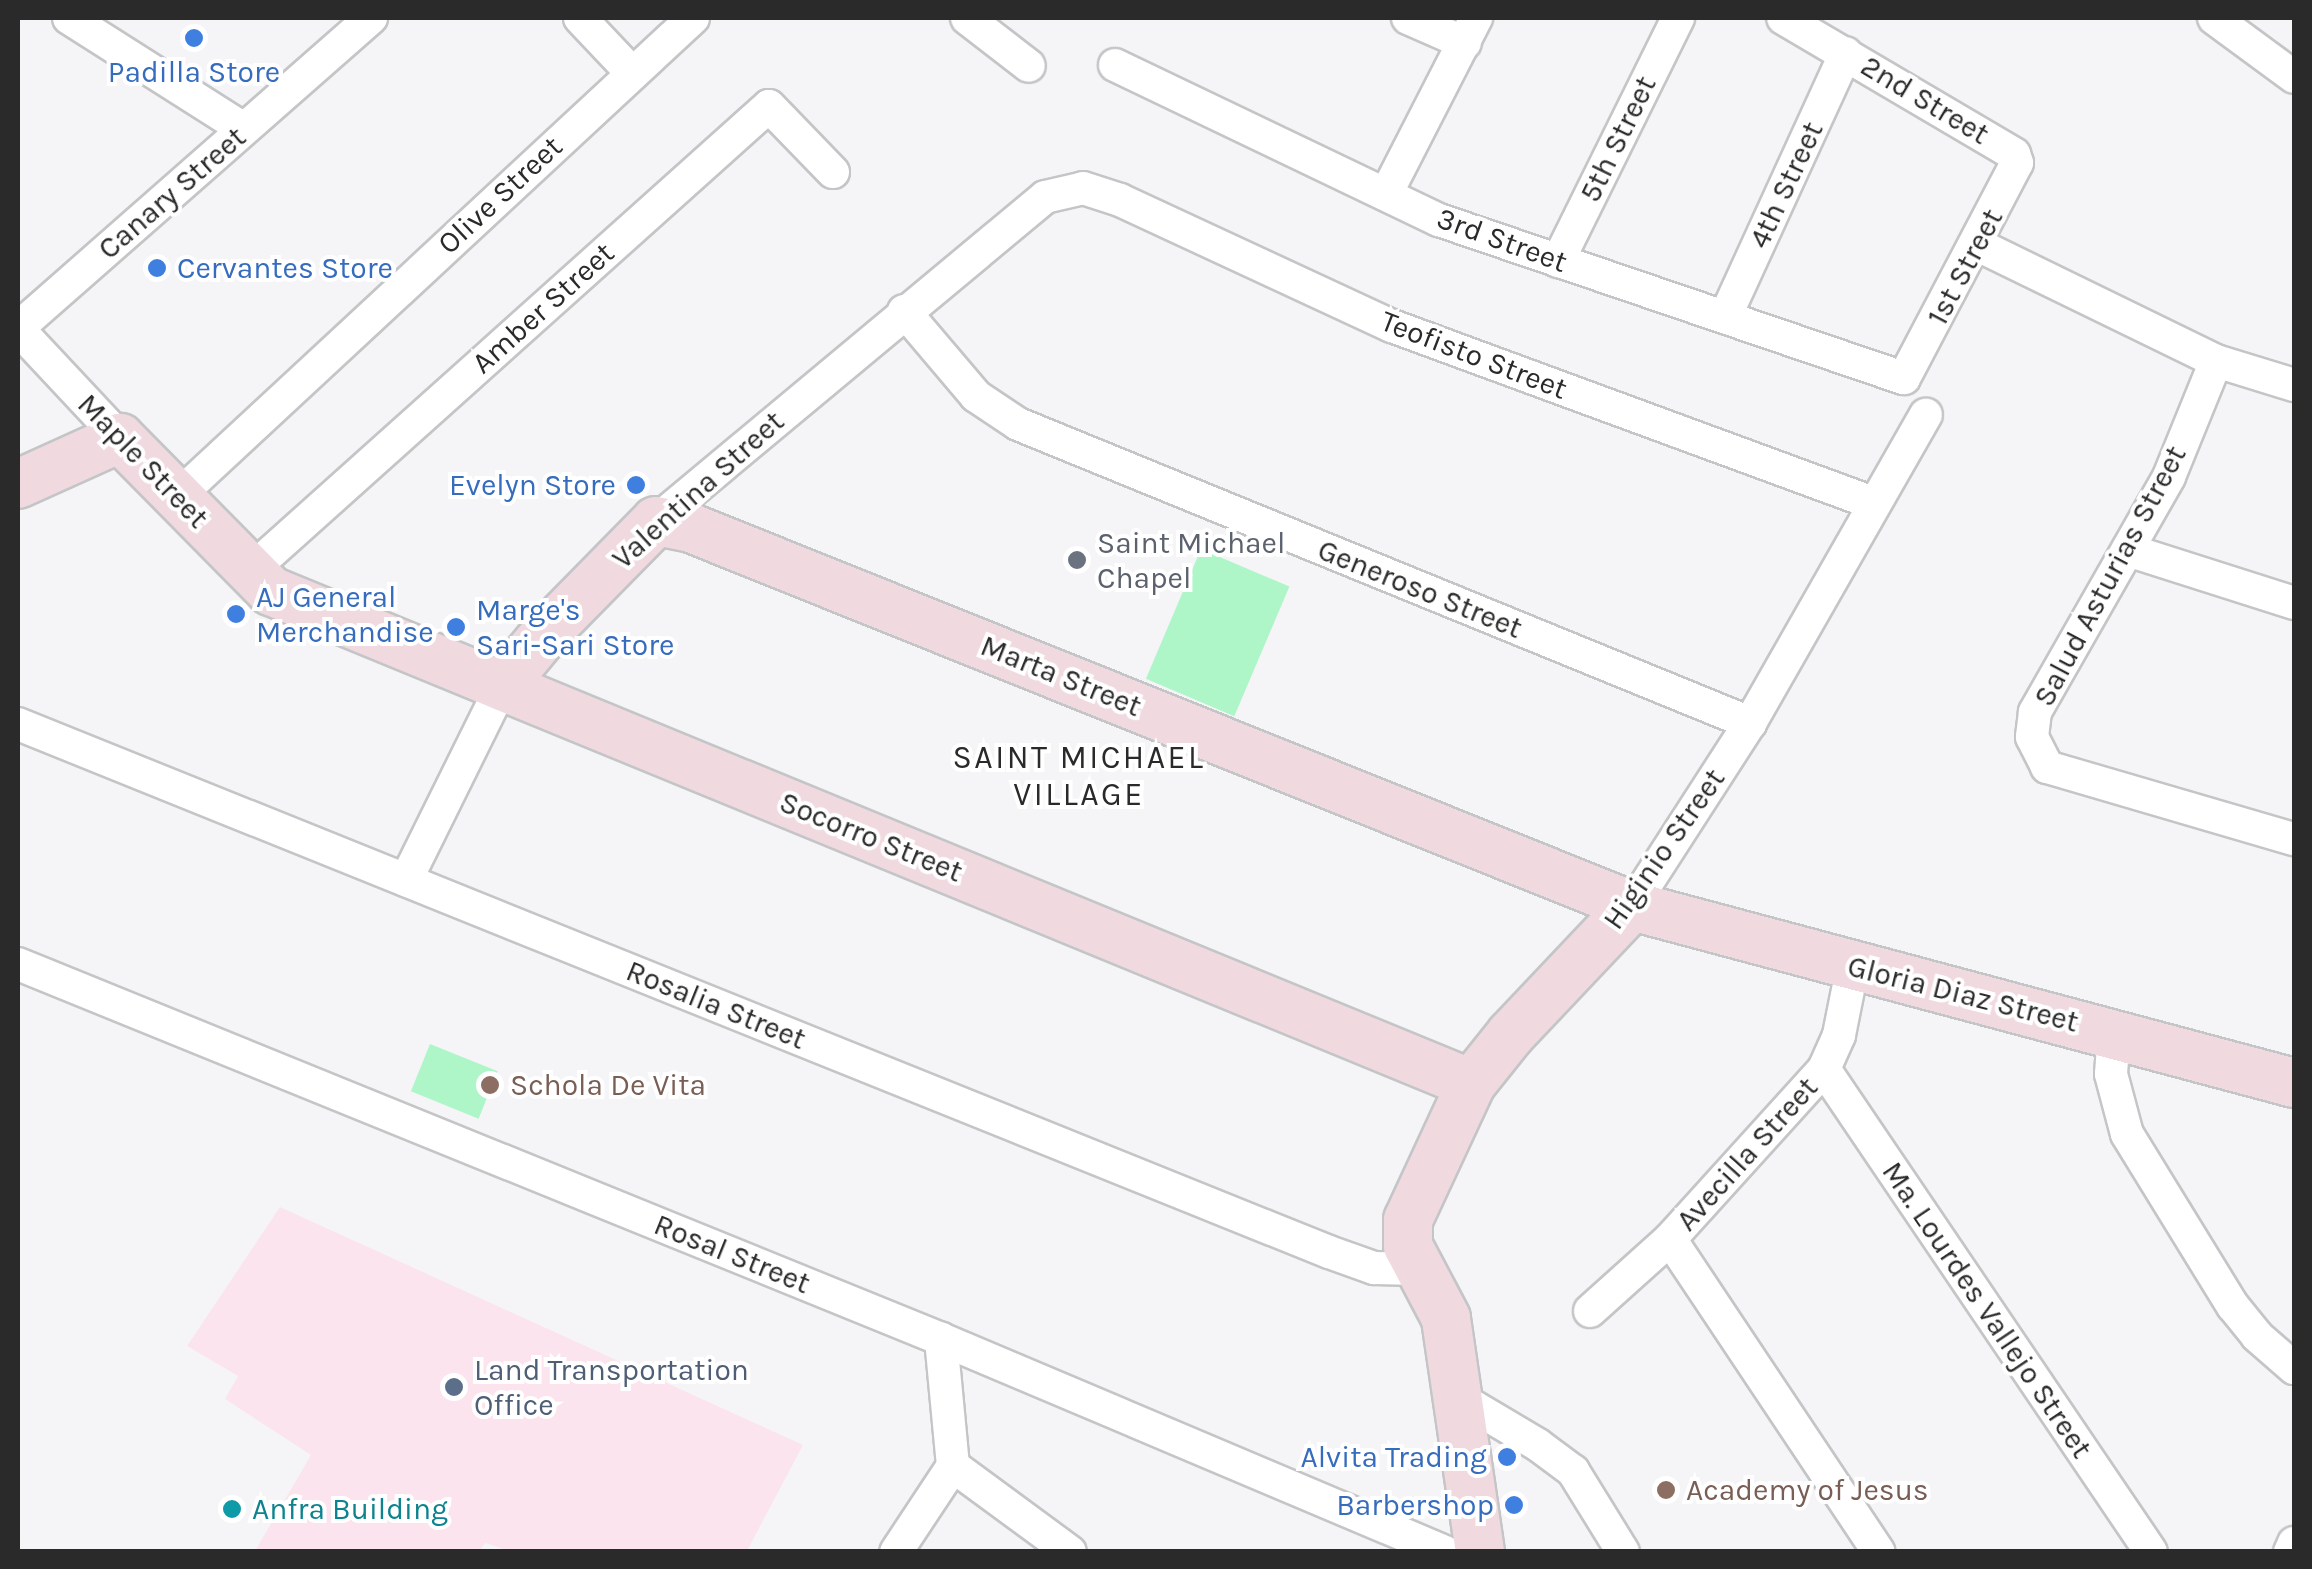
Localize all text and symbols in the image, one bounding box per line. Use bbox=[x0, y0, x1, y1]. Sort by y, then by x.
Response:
marker: Padilla Store bbox=[183, 27, 205, 49]
street label: 2nd Street bbox=[1855, 48, 1995, 152]
place label: Padilla Store bbox=[108, 54, 280, 90]
street label: 5th Street bbox=[1572, 70, 1664, 208]
street label: 4th Street bbox=[1741, 116, 1831, 254]
street label: Canary Street bbox=[91, 119, 253, 267]
street label: Olive Street bbox=[430, 128, 570, 262]
street label: 3rd Street bbox=[1432, 200, 1572, 280]
street label: 1st Street bbox=[1919, 203, 2011, 331]
street label: Amber Street bbox=[465, 235, 621, 381]
place label: Cervantes Store bbox=[177, 250, 393, 286]
marker: Cervantes Store bbox=[146, 257, 168, 279]
street label: Teofisto Street bbox=[1376, 303, 1572, 407]
street label: Maple Street bbox=[70, 386, 216, 536]
street label: Valentina Street bbox=[605, 403, 791, 577]
street label: Salud Asturias Street bbox=[2026, 439, 2194, 713]
place label: Evelyn Store bbox=[449, 467, 616, 503]
marker: Evelyn Store bbox=[625, 474, 647, 496]
place label: Saint Michael Chapel bbox=[1097, 525, 1285, 596]
street label: Generoso Street bbox=[1313, 532, 1527, 646]
marker: Saint Michael Chapel bbox=[1066, 549, 1088, 571]
place label: AJ General Merchandise bbox=[256, 579, 434, 650]
place label: Marge's Sari-Sari Store bbox=[476, 592, 674, 662]
marker: AJ General Merchandise bbox=[225, 603, 247, 625]
marker: Marge's Sari-Sari Store bbox=[445, 616, 467, 638]
street label: Marta Street bbox=[975, 627, 1147, 725]
district label: SAINT MICHAEL VILLAGE bbox=[952, 740, 1206, 815]
street label: Higinio Street bbox=[1595, 762, 1733, 936]
street label: Socorro Street bbox=[774, 784, 968, 890]
street label: Gloria Diaz Street bbox=[1844, 948, 2082, 1040]
street label: Rosalia Street bbox=[621, 953, 811, 1057]
place label: Schola De Vita bbox=[510, 1067, 706, 1103]
street label: Avecilla Street bbox=[1669, 1070, 1825, 1238]
marker: Schola De Vita bbox=[479, 1074, 501, 1096]
street label: Ma. Lourdes Vallejo Street bbox=[1874, 1155, 2100, 1465]
street label: Rosal Street bbox=[649, 1206, 815, 1302]
place label: Land Transportation Office bbox=[474, 1352, 749, 1422]
marker: Land Transportation Office bbox=[443, 1376, 465, 1398]
place label: Alvita Trading bbox=[1300, 1439, 1487, 1475]
marker: Alvita Trading bbox=[1496, 1446, 1518, 1468]
place label: Academy of Jesus bbox=[1686, 1472, 1929, 1508]
marker: Academy of Jesus bbox=[1655, 1479, 1677, 1501]
place label: Barbershop bbox=[1336, 1487, 1494, 1523]
place label: Anfra Building bbox=[252, 1491, 448, 1527]
marker: Barbershop bbox=[1503, 1494, 1525, 1516]
marker: Anfra Building bbox=[221, 1498, 243, 1520]

